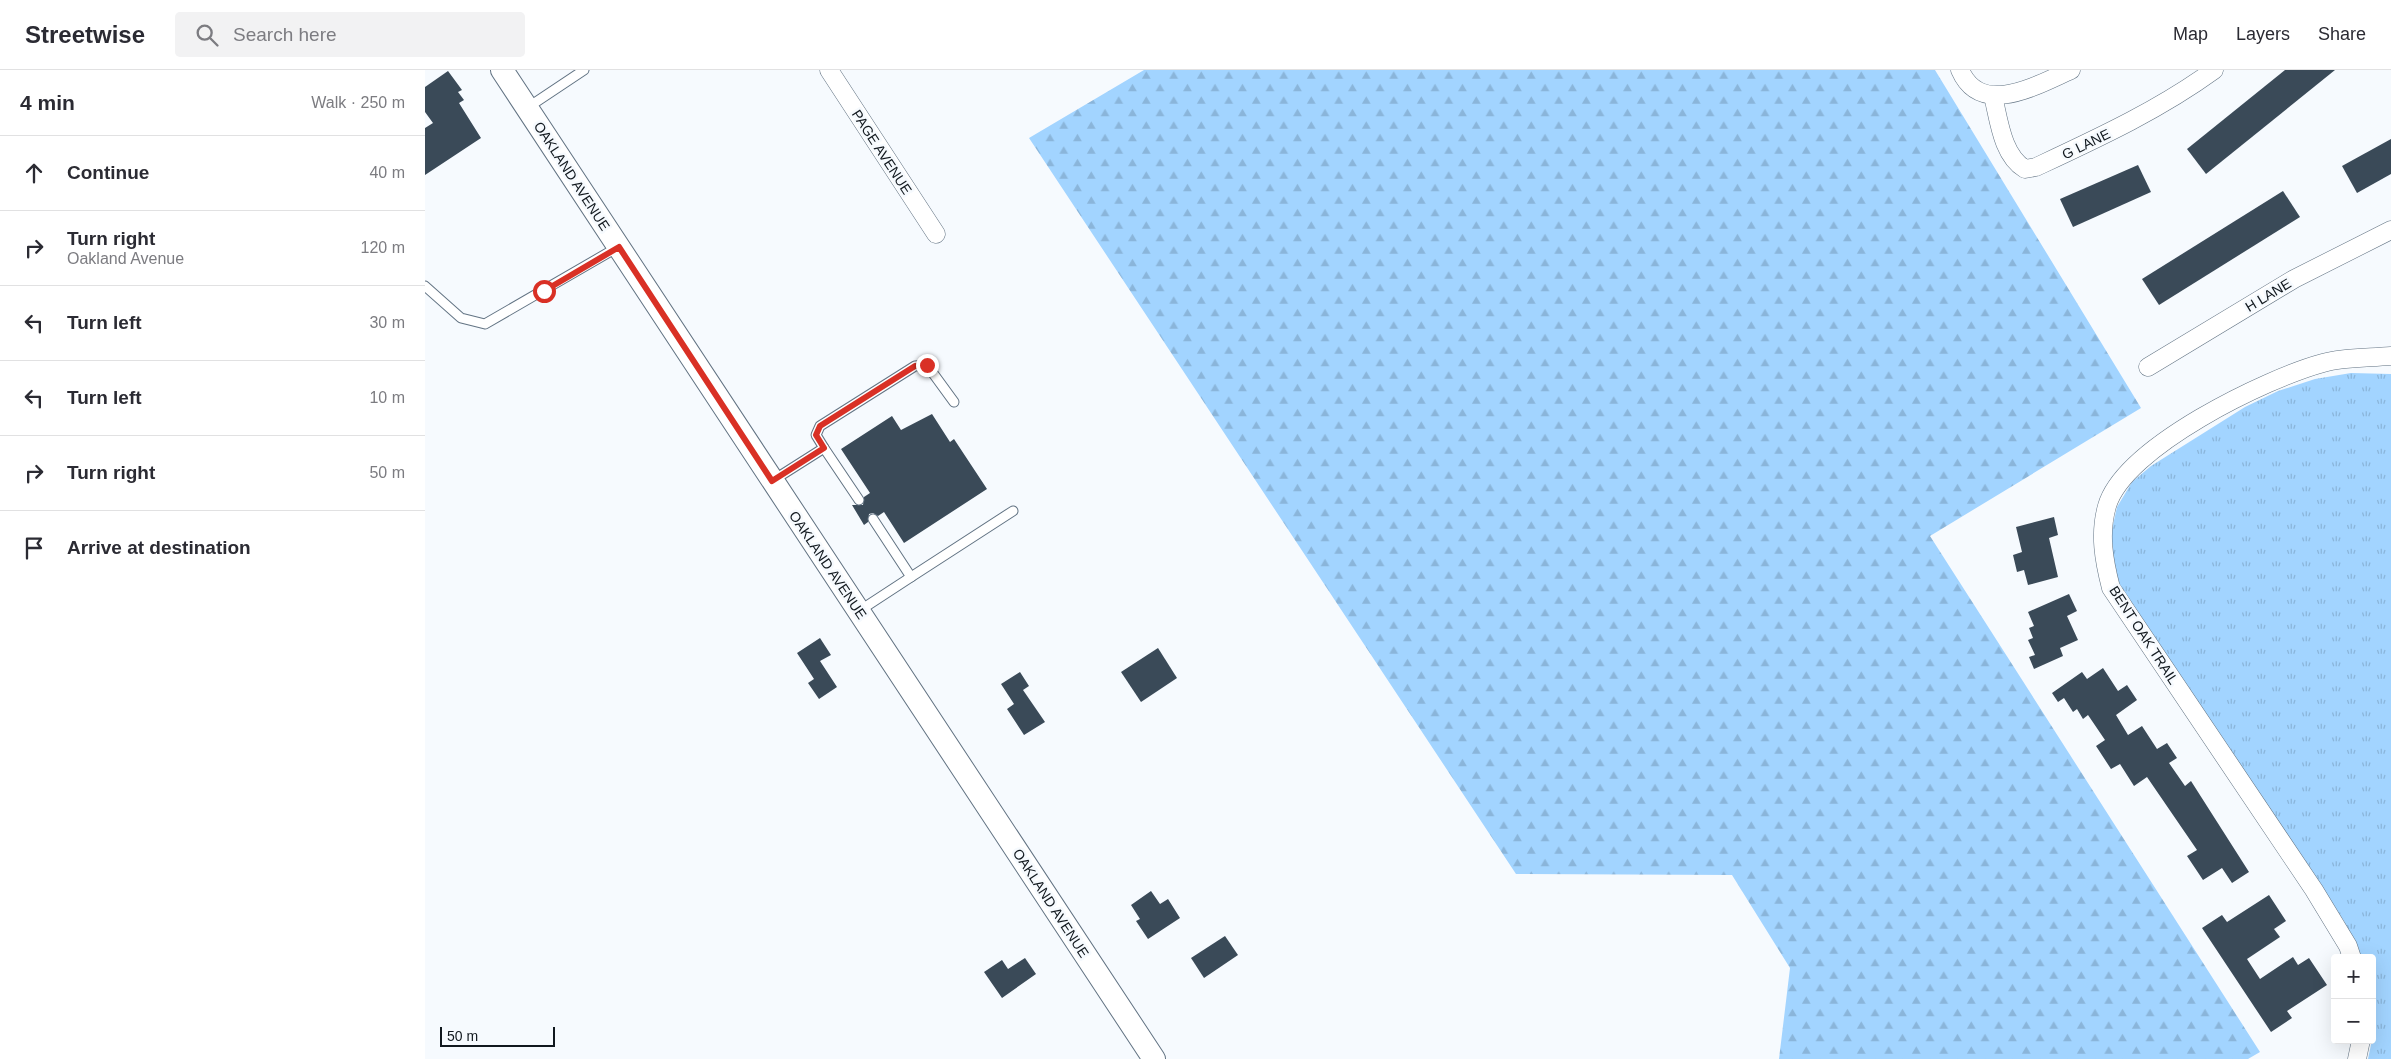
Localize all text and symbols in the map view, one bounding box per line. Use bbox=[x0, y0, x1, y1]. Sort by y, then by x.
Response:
search box bbox=[175, 12, 525, 57]
text: Streetwise bbox=[25, 21, 145, 48]
icon: search bbox=[193, 21, 221, 49]
text: Search here bbox=[233, 24, 337, 45]
text: Map bbox=[2173, 24, 2208, 44]
text: Layers bbox=[2236, 24, 2290, 44]
text: Share bbox=[2318, 24, 2366, 44]
text: 4 min bbox=[20, 91, 75, 114]
text: Walk · 250 m bbox=[311, 94, 405, 111]
street label: PAGE AVENUE bbox=[849, 107, 915, 197]
street label: OAKLAND AVENUE bbox=[531, 119, 613, 233]
street label: G LANE bbox=[2059, 126, 2113, 162]
icon: ahead bbox=[20, 159, 48, 187]
text: Continue bbox=[67, 162, 149, 183]
text: 40 m bbox=[369, 164, 405, 181]
text: Turn right bbox=[67, 228, 155, 249]
icon: right bbox=[20, 234, 48, 262]
text: 120 m bbox=[361, 239, 405, 256]
text: Oakland Avenue bbox=[67, 250, 184, 267]
street label: H LANE bbox=[2242, 275, 2294, 315]
route start bbox=[533, 280, 556, 303]
icon: left bbox=[20, 309, 48, 337]
text: Turn left bbox=[67, 312, 142, 333]
text: 30 m bbox=[369, 314, 405, 331]
route end bbox=[916, 354, 939, 377]
icon: left bbox=[20, 384, 48, 412]
text: Turn left bbox=[67, 387, 142, 408]
text: 10 m bbox=[369, 389, 405, 406]
icon: right bbox=[20, 459, 48, 487]
text: Turn right bbox=[67, 462, 155, 483]
text: 50 m bbox=[369, 464, 405, 481]
street label: OAKLAND AVENUE bbox=[786, 508, 870, 622]
icon: arrive bbox=[20, 534, 48, 562]
text: Arrive at destination bbox=[67, 537, 251, 558]
street label: BENT OAK TRAIL bbox=[2106, 583, 2182, 687]
street label: OAKLAND AVENUE bbox=[1010, 846, 1092, 960]
map controls bbox=[2331, 954, 2376, 1044]
button: + bbox=[2331, 954, 2376, 999]
button: − bbox=[2331, 999, 2376, 1044]
scale bar bbox=[440, 1024, 555, 1047]
text: 50 m bbox=[447, 1028, 478, 1044]

